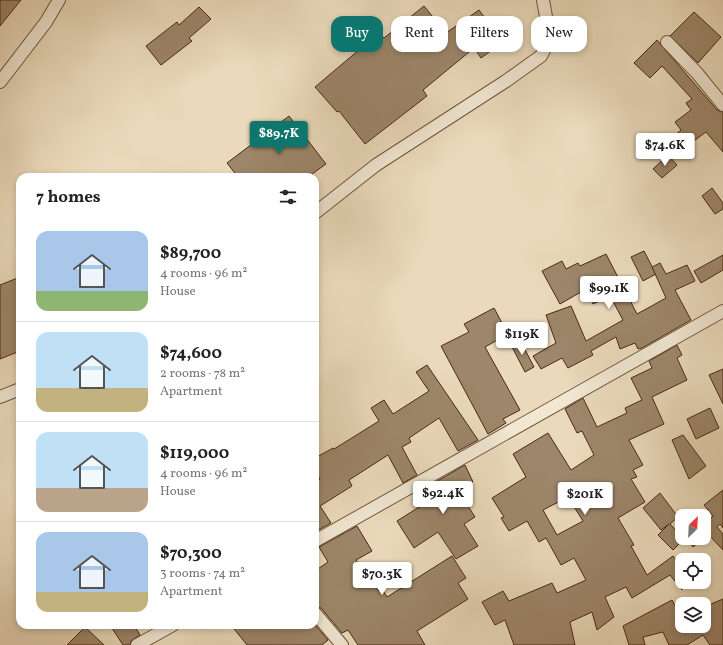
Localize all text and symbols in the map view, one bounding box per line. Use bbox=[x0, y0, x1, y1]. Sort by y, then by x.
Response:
chip: Buy bbox=[331, 16, 383, 52]
chip: Rent bbox=[391, 16, 448, 52]
chip: Filters bbox=[456, 16, 523, 52]
chip: New bbox=[531, 16, 587, 52]
pin: $89.7K bbox=[246, 121, 312, 155]
text: $89.7K bbox=[259, 125, 299, 143]
pin: $74.6K bbox=[632, 133, 698, 167]
text: $74.6K bbox=[645, 137, 685, 155]
text: 7 homes bbox=[36, 186, 101, 209]
icon: filters bbox=[277, 186, 299, 208]
text: $89,700 bbox=[160, 242, 221, 265]
icon: home bbox=[68, 247, 116, 295]
text: 4 rooms · 96 m² bbox=[160, 265, 247, 283]
pin: $99.1K bbox=[576, 276, 642, 310]
text: $99.1K bbox=[589, 280, 629, 298]
text: House bbox=[160, 283, 196, 301]
pin: $119K bbox=[494, 322, 550, 356]
text: $119K bbox=[505, 326, 539, 344]
text: $74,600 bbox=[160, 342, 222, 365]
icon: home bbox=[68, 348, 116, 396]
text: 2 rooms · 78 m² bbox=[160, 365, 245, 383]
text: Apartment bbox=[160, 383, 223, 401]
text: $119,000 bbox=[160, 442, 229, 465]
icon: home bbox=[68, 448, 116, 496]
text: 4 rooms · 96 m² bbox=[160, 465, 247, 483]
pin: $92.4K bbox=[410, 481, 476, 515]
pin: $201K bbox=[557, 482, 613, 516]
text: House bbox=[160, 483, 196, 501]
text: $92.4K bbox=[422, 485, 464, 503]
text: $201K bbox=[567, 486, 603, 504]
north arrow bbox=[675, 509, 711, 545]
map controls bbox=[675, 509, 711, 633]
text: $70,300 bbox=[160, 542, 222, 565]
icon: home bbox=[68, 548, 116, 596]
button: locate bbox=[675, 553, 711, 589]
pin: $70.3K bbox=[349, 562, 415, 596]
text: 3 rooms · 74 m² bbox=[160, 565, 245, 583]
text: $70.3K bbox=[362, 566, 402, 584]
text: Apartment bbox=[160, 583, 223, 601]
button: layers bbox=[675, 597, 711, 633]

